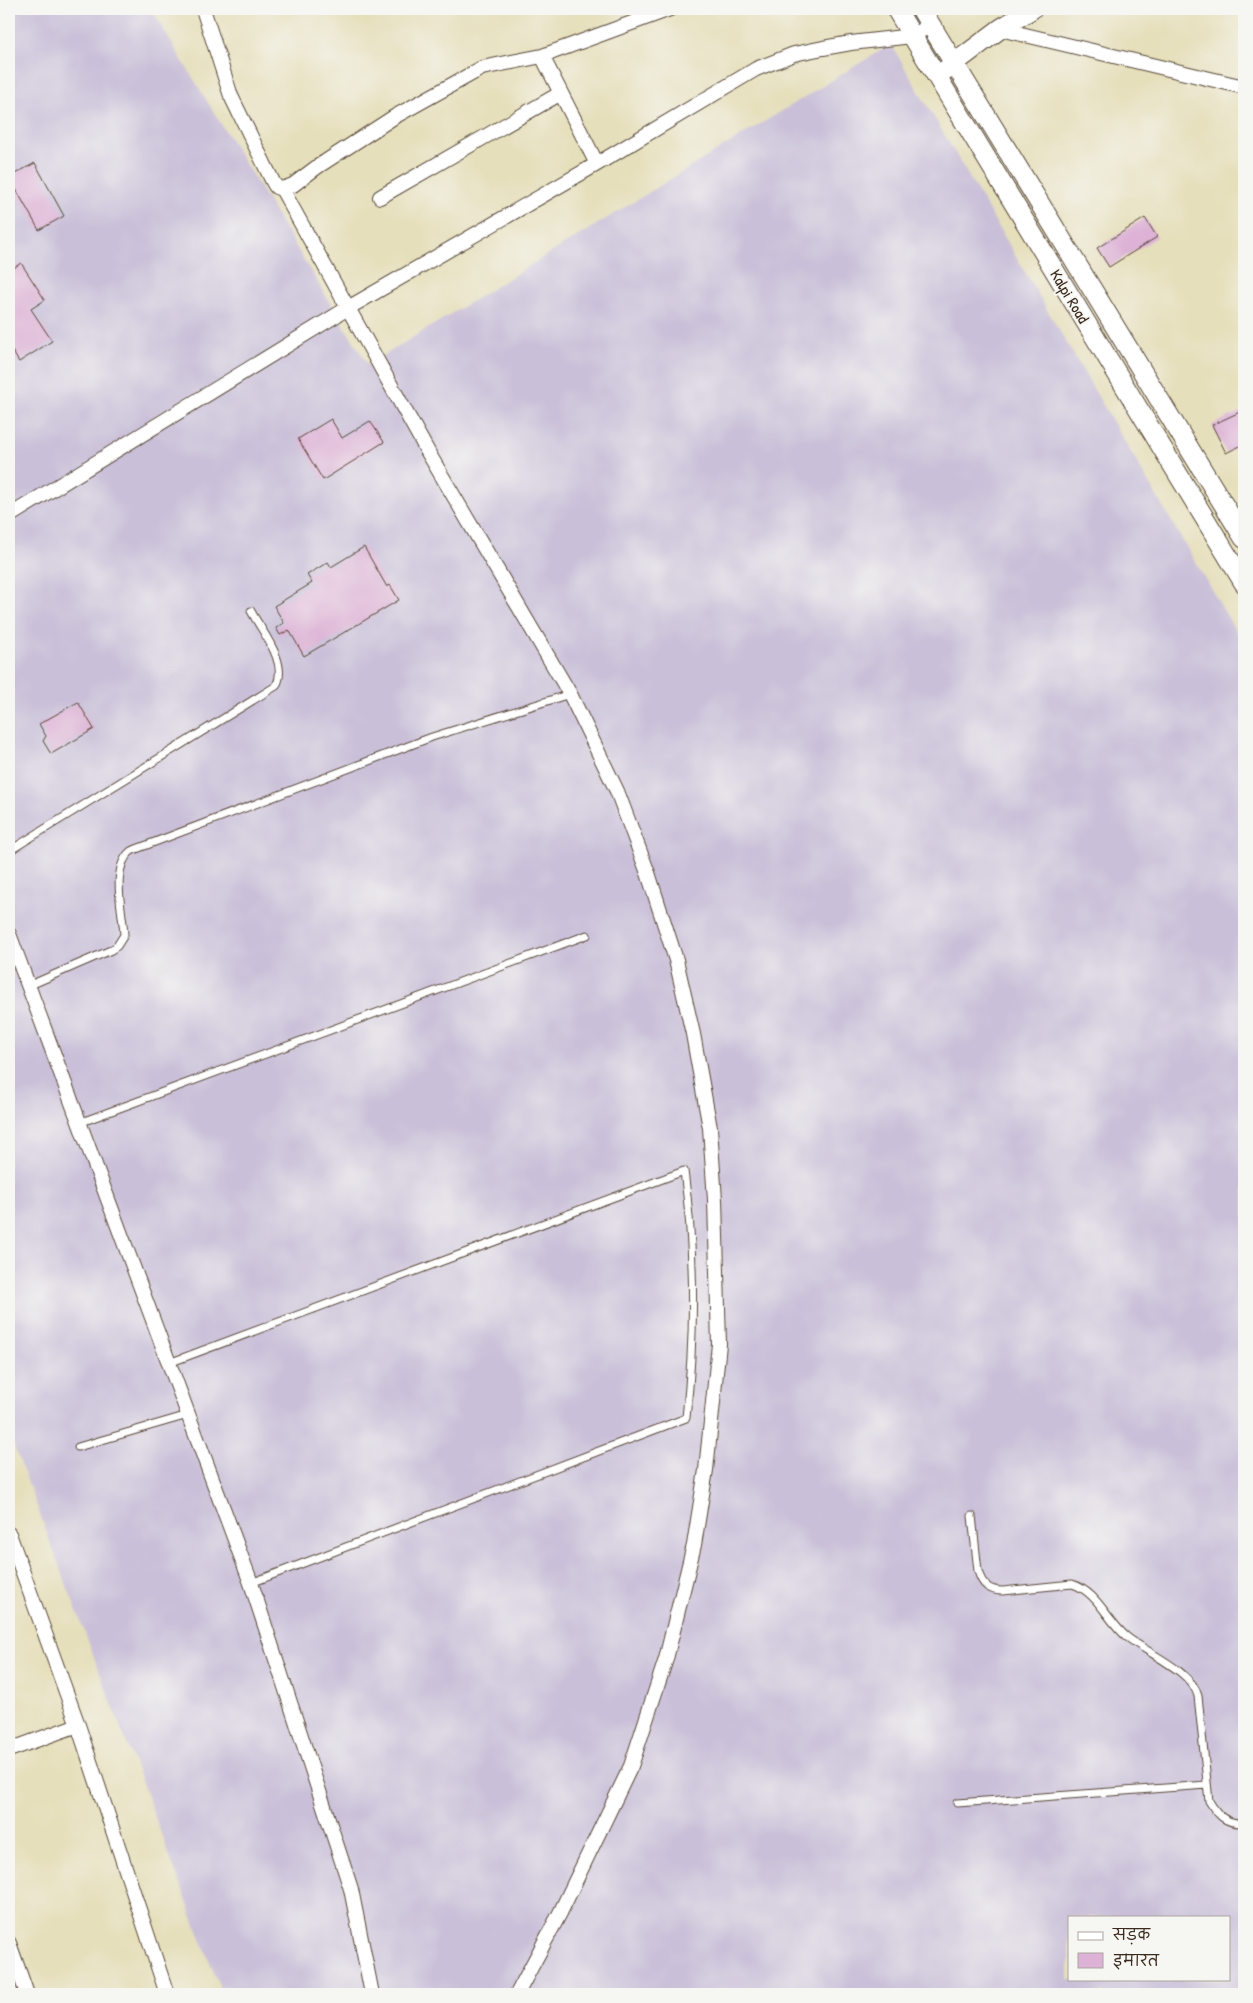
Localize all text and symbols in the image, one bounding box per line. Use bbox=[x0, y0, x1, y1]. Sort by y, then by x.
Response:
street label: Kalpi Road bbox=[1045, 265, 1095, 327]
legend bbox=[1068, 1916, 1230, 1980]
text: सड़क bbox=[1112, 1924, 1151, 1945]
text: इमारत bbox=[1113, 1950, 1160, 1971]

